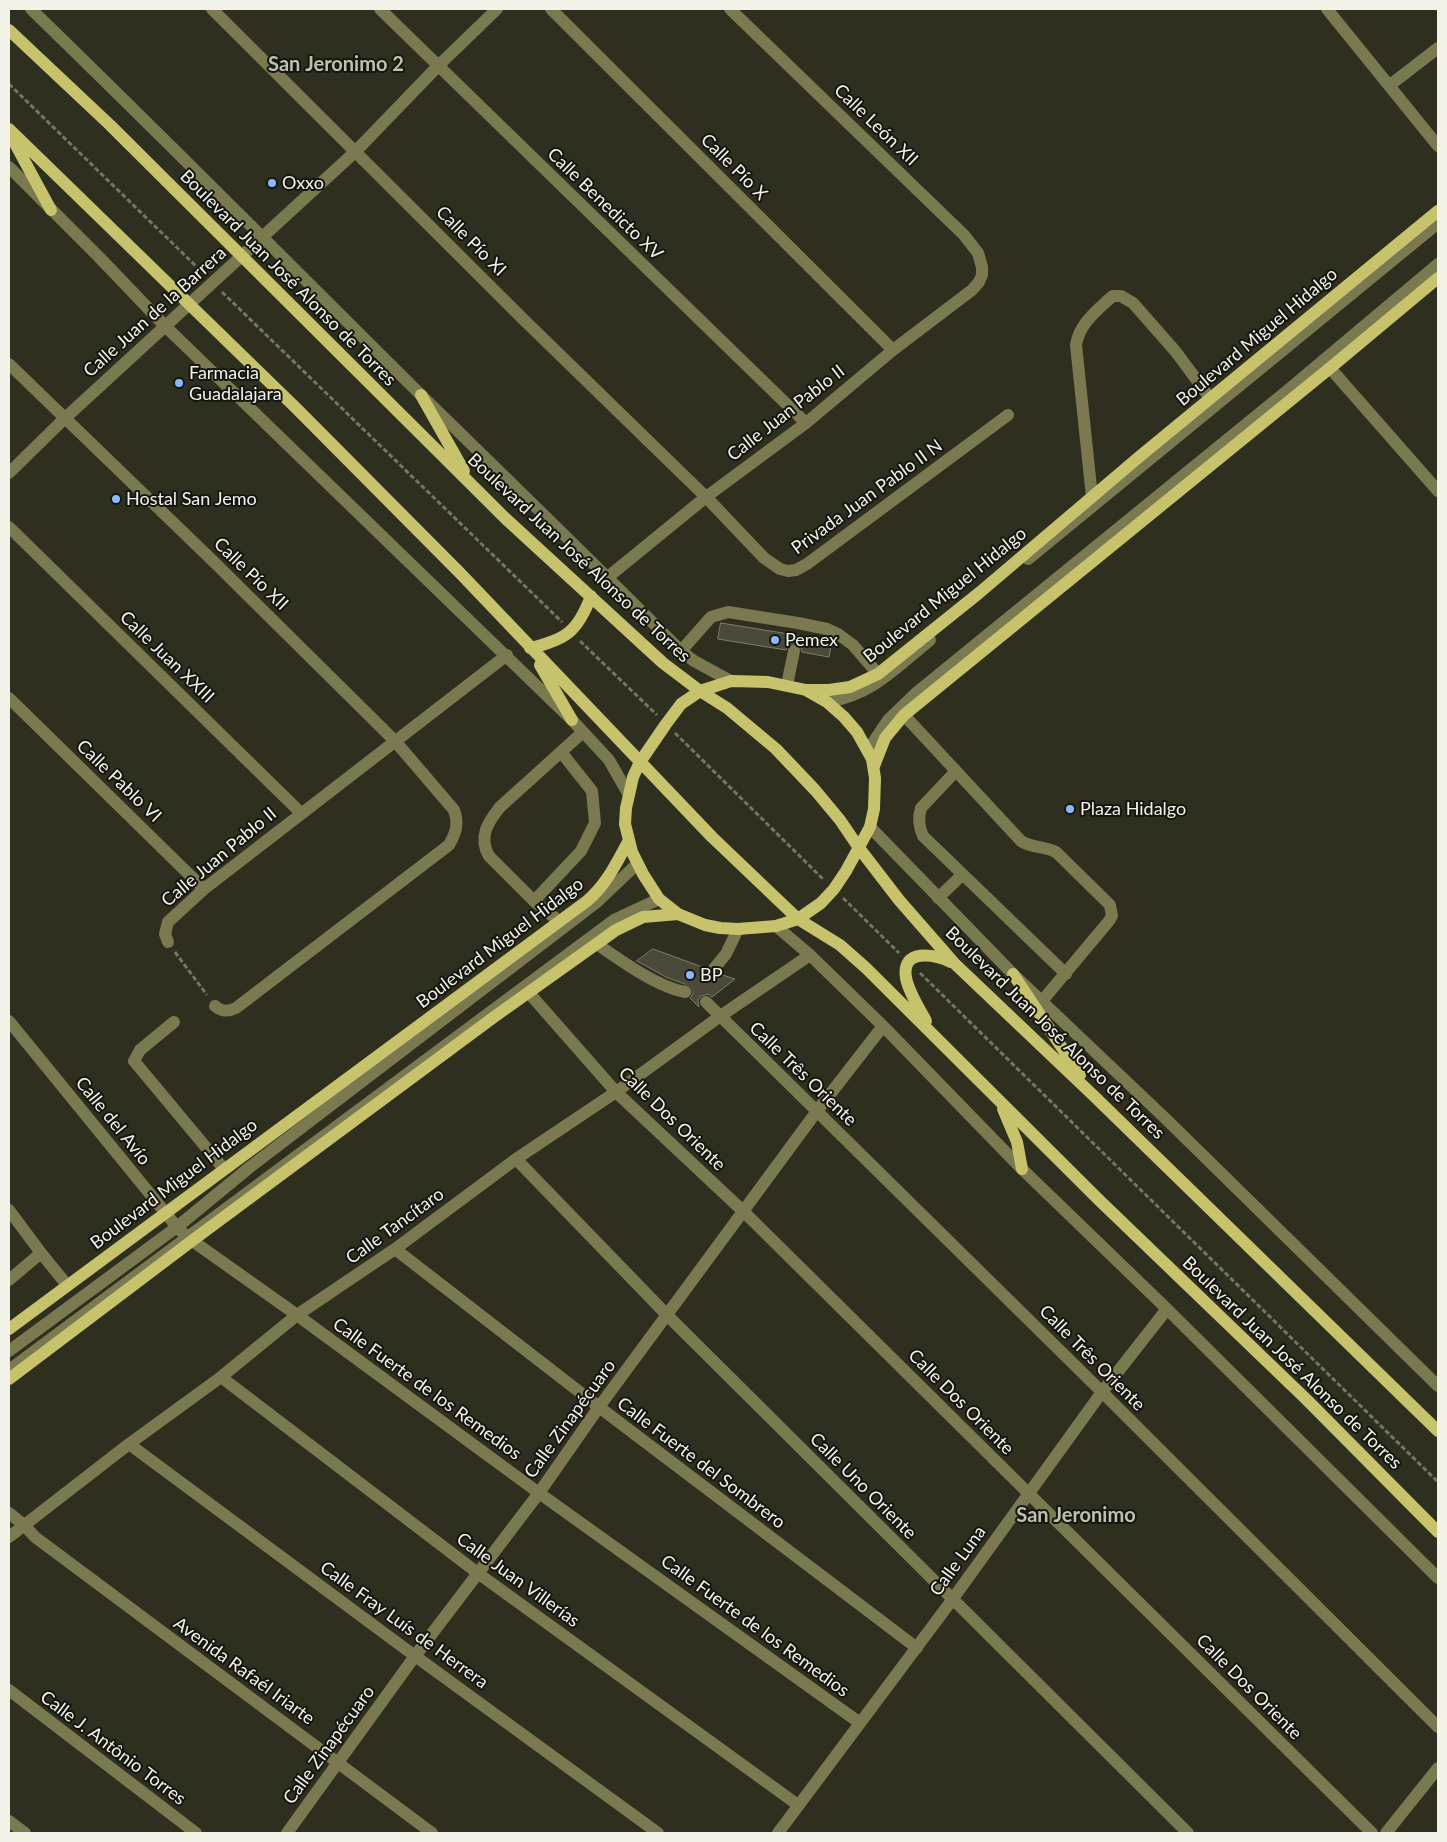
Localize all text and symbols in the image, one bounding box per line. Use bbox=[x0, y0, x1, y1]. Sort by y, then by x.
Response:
district label: San Jeronimo 2 bbox=[268, 53, 404, 77]
street label: Calle León XII bbox=[830, 80, 922, 170]
street label: Calle Pío X bbox=[696, 129, 772, 205]
street label: Calle Benedicto XV bbox=[543, 143, 667, 265]
street label: Boulevard Juan José Alonso de Torres bbox=[175, 165, 401, 391]
place label: Oxxo bbox=[282, 172, 324, 194]
marker: Oxxo bbox=[266, 177, 278, 189]
street label: Calle Pío XI bbox=[431, 201, 511, 281]
street label: Calle Juan de la Barrera bbox=[79, 242, 231, 382]
street label: Boulevard Miguel Hidalgo bbox=[1172, 263, 1342, 411]
street label: Calle Juan Pablo II bbox=[723, 360, 849, 466]
place label: Farmacia Guadalajara bbox=[189, 362, 282, 404]
marker: Farmacia Guadalajara bbox=[173, 377, 185, 389]
street label: Privada Juan Pablo II N bbox=[787, 435, 947, 559]
street label: Boulevard Juan José Alonso de Torres bbox=[463, 449, 695, 667]
place label: Hostal San Jemo bbox=[126, 488, 257, 510]
marker: Hostal San Jemo bbox=[110, 493, 122, 505]
street label: Boulevard Miguel Hidalgo bbox=[859, 523, 1031, 667]
street label: Calle Pío XII bbox=[209, 533, 293, 615]
street label: Calle Juan XXIII bbox=[115, 606, 219, 708]
place label: Pemex bbox=[785, 629, 838, 651]
marker: Pemex bbox=[769, 634, 781, 646]
street label: Calle Pablo VI bbox=[72, 735, 166, 827]
place label: Plaza Hidalgo bbox=[1080, 798, 1186, 820]
street label: Calle Juan Pablo II bbox=[157, 803, 281, 911]
marker: Plaza Hidalgo bbox=[1064, 803, 1076, 815]
street label: Boulevard Miguel Hidalgo bbox=[412, 873, 588, 1013]
street label: Boulevard Juan José Alonso de Torres bbox=[941, 922, 1169, 1144]
place label: BP bbox=[700, 964, 722, 986]
marker: BP bbox=[684, 969, 696, 981]
street label: Calle Três Oriente bbox=[745, 1017, 861, 1131]
street label: Calle Dos Oriente bbox=[614, 1063, 730, 1175]
street label: Calle del Avío bbox=[71, 1073, 155, 1169]
street label: Boulevard Miguel Hidalgo bbox=[86, 1114, 262, 1254]
street label: Calle Tancítaro bbox=[342, 1183, 448, 1269]
street label: Boulevard Juan José Alonso de Torres bbox=[1178, 1252, 1406, 1474]
street label: Calle Três Oriente bbox=[1035, 1301, 1149, 1415]
street label: Calle Fuerte de los Remedios bbox=[329, 1313, 525, 1465]
street label: Calle Dos Oriente bbox=[904, 1345, 1018, 1459]
street label: Calle Zinapécuaro bbox=[520, 1356, 620, 1482]
street label: Calle Fuerte del Sombrero bbox=[613, 1393, 789, 1533]
street label: Calle Uno Oriente bbox=[805, 1428, 921, 1544]
district label: San Jeronimo bbox=[1016, 1504, 1136, 1528]
street label: Calle Luna bbox=[925, 1522, 991, 1600]
street label: Calle Juan Villerías bbox=[452, 1528, 584, 1632]
street label: Calle Fuerte de los Remedios bbox=[657, 1550, 853, 1702]
street label: Calle Fray Luís de Herrera bbox=[316, 1557, 492, 1693]
street label: Avenida Rafaél Iriarte bbox=[169, 1613, 319, 1729]
street label: Calle Dos Oriente bbox=[1192, 1630, 1306, 1744]
street label: Calle Zinapécuaro bbox=[279, 1682, 379, 1808]
street label: Calle J. Antônio Torres bbox=[36, 1686, 190, 1810]

